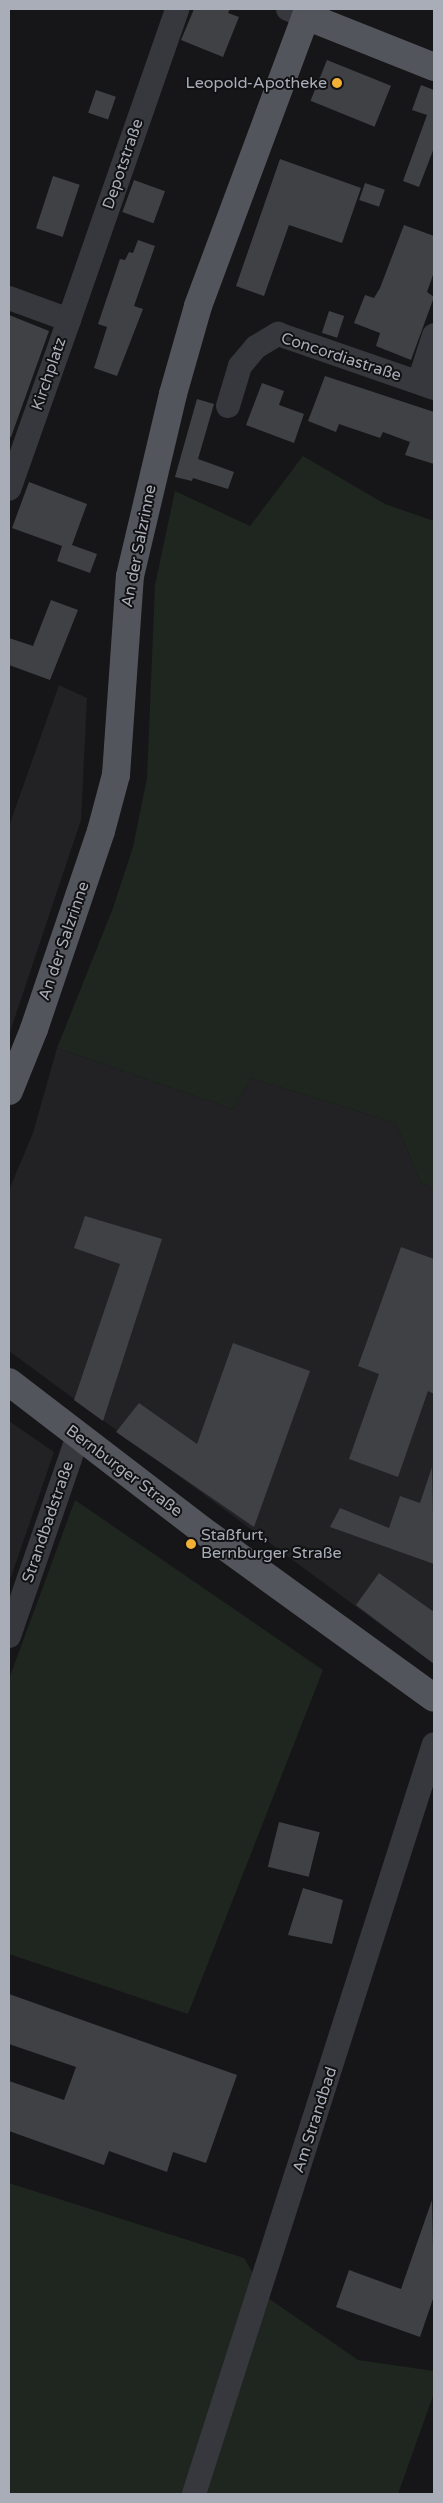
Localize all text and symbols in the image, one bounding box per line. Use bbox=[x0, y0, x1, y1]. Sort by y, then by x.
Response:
place label: Leopold-Apotheke bbox=[186, 73, 327, 93]
marker: Leopold-Apotheke bbox=[331, 77, 343, 89]
street label: Depotstraße bbox=[99, 116, 147, 212]
street label: Concordiastraße bbox=[279, 329, 403, 385]
street label: Kirchplatz bbox=[28, 335, 70, 413]
street label: An der Salzrinne bbox=[118, 483, 160, 609]
street label: An der Salzrinne bbox=[35, 879, 93, 1003]
street label: Bernburger Straße bbox=[62, 1421, 186, 1521]
street label: Strandbadstraße bbox=[18, 1459, 78, 1585]
place label: Staßfurt, Bernburger Straße bbox=[201, 1525, 342, 1563]
marker: Staßfurt, Bernburger Straße bbox=[185, 1538, 197, 1550]
street label: Am Strandbad bbox=[289, 2065, 341, 2175]

